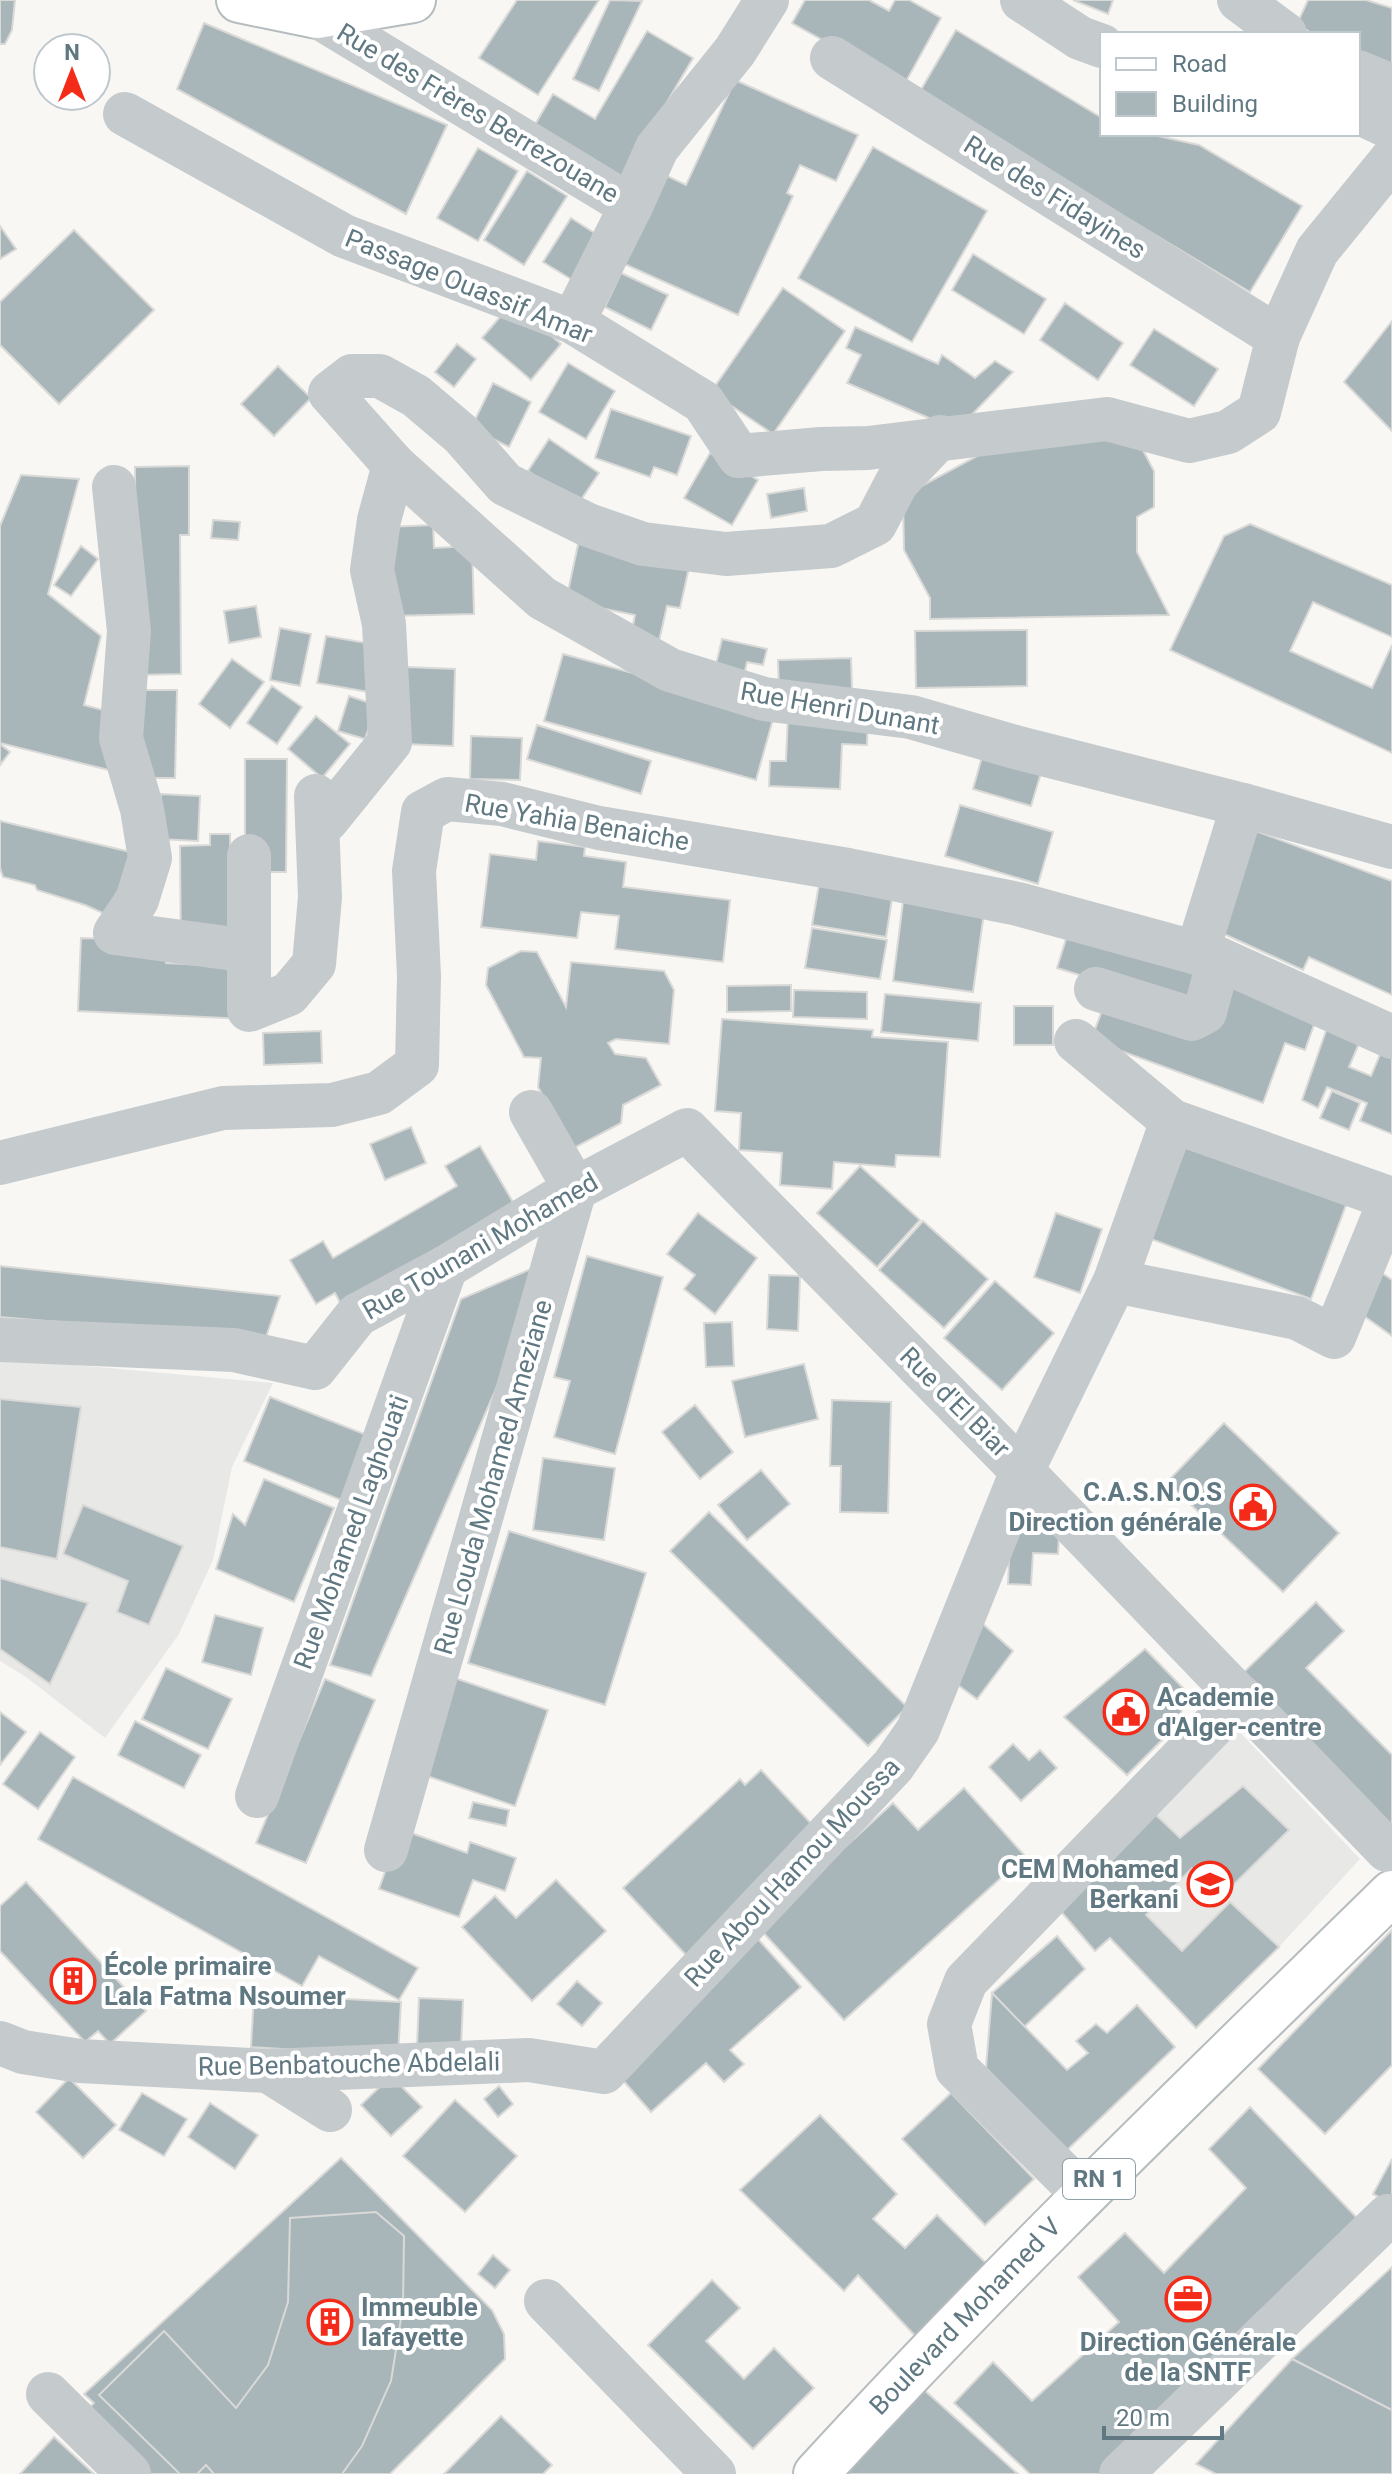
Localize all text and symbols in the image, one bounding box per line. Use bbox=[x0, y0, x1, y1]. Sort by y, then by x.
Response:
street label: Rue des Frères Berrezouane bbox=[332, 17, 624, 209]
north arrow bbox=[32, 32, 112, 112]
legend bbox=[1100, 32, 1360, 136]
text: N bbox=[64, 40, 80, 65]
text: Road bbox=[1172, 50, 1227, 78]
text: Building bbox=[1172, 90, 1258, 118]
street label: Rue des Fidayines bbox=[959, 129, 1151, 265]
street label: Passage Ouassif Amar bbox=[341, 223, 597, 349]
street label: Rue Henri Dunant bbox=[738, 676, 942, 740]
street label: Rue Yahia Benaiche bbox=[463, 788, 691, 856]
street label: Rue Tounani Mohamed bbox=[357, 1166, 603, 1326]
street label: Rue Louda Mohamed Ameziane bbox=[428, 1296, 558, 1658]
street label: Rue d'El Biar bbox=[894, 1341, 1016, 1463]
street label: Rue Mohamed Laghouati bbox=[287, 1391, 415, 1673]
place label: C.A.S.N.O.S Direction générale bbox=[1009, 1477, 1222, 1537]
public building icon: C.A.S.N.O.S Direction générale bbox=[1229, 1483, 1277, 1531]
place label: Academie d'Alger-centre bbox=[1157, 1682, 1322, 1742]
public building icon: Academie d'Alger-centre bbox=[1102, 1688, 1150, 1736]
street label: Rue Abou Hamou Moussa bbox=[678, 1751, 906, 1993]
place label: CEM Mohamed Berkani bbox=[1001, 1854, 1179, 1914]
school or university icon: CEM Mohamed Berkani bbox=[1186, 1860, 1234, 1908]
place label: École primaire Lala Fatma Nsoumer bbox=[104, 1951, 346, 2011]
building icon: École primaire Lala Fatma Nsoumer bbox=[49, 1957, 97, 2005]
street label: Rue Benbatouche Abdelali bbox=[198, 2046, 500, 2082]
road number: RN 1 bbox=[1063, 2159, 1135, 2199]
street label: Boulevard Mohamed V bbox=[863, 2211, 1067, 2421]
office icon: Direction Générale de la SNTF bbox=[1164, 2275, 1212, 2323]
place label: Immeuble lafayette bbox=[361, 2292, 478, 2352]
building icon: Immeuble lafayette bbox=[306, 2298, 354, 2346]
place label: Direction Générale de la SNTF bbox=[1080, 2327, 1296, 2387]
scale bar bbox=[1104, 2390, 1222, 2440]
text: 20 m bbox=[1116, 2404, 1170, 2432]

